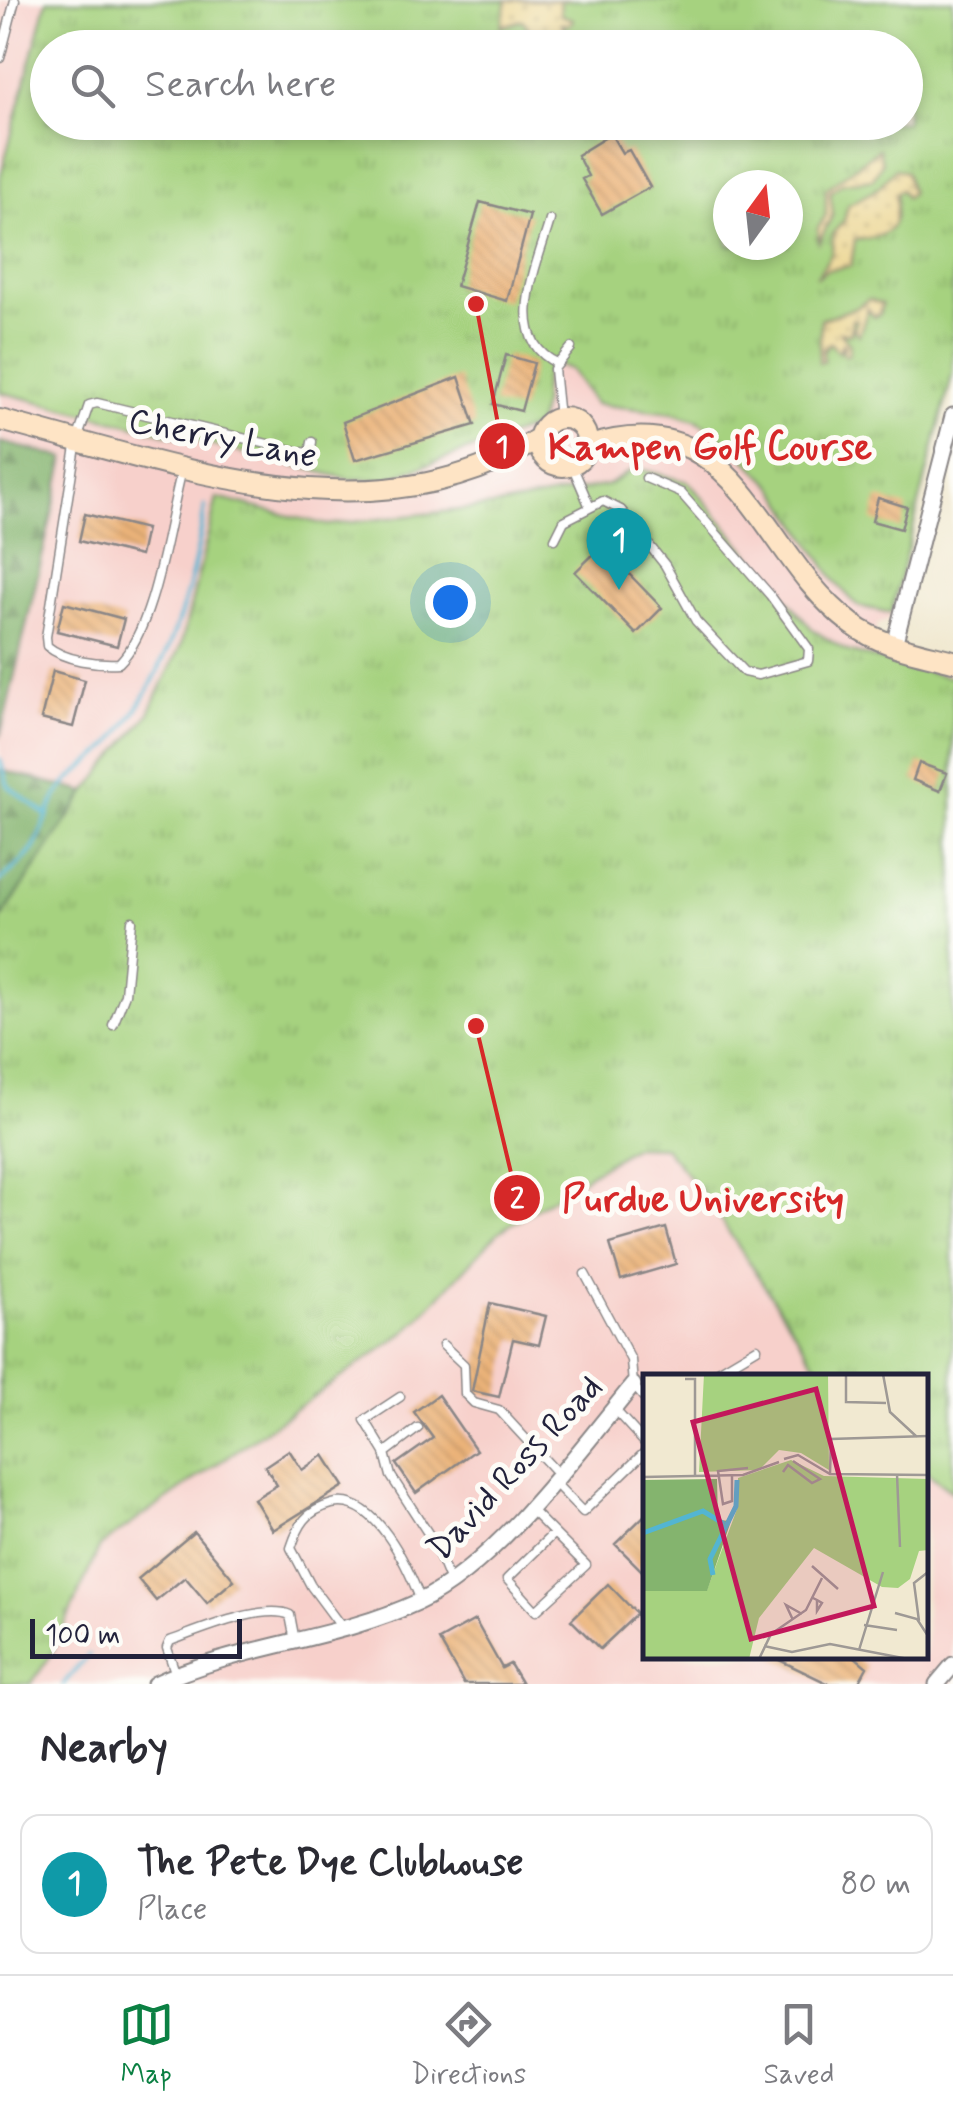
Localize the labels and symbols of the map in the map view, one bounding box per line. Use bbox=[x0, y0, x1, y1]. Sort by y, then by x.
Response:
north arrow bbox=[713, 170, 803, 260]
street label: Cherry Lane bbox=[124, 398, 321, 480]
callout: Kampen Golf Course bbox=[477, 412, 893, 480]
text: Kampen Golf Course bbox=[548, 424, 872, 473]
text: 1 bbox=[495, 428, 509, 467]
pin: 1 bbox=[586, 508, 652, 590]
your location bbox=[425, 577, 476, 628]
callout: Purdue University bbox=[492, 1164, 864, 1232]
text: Purdue University bbox=[562, 1176, 844, 1225]
text: 2 bbox=[510, 1180, 525, 1219]
street label: David Ross Road bbox=[418, 1366, 613, 1571]
inset map bbox=[643, 1374, 928, 1659]
scale bar bbox=[30, 1614, 242, 1658]

